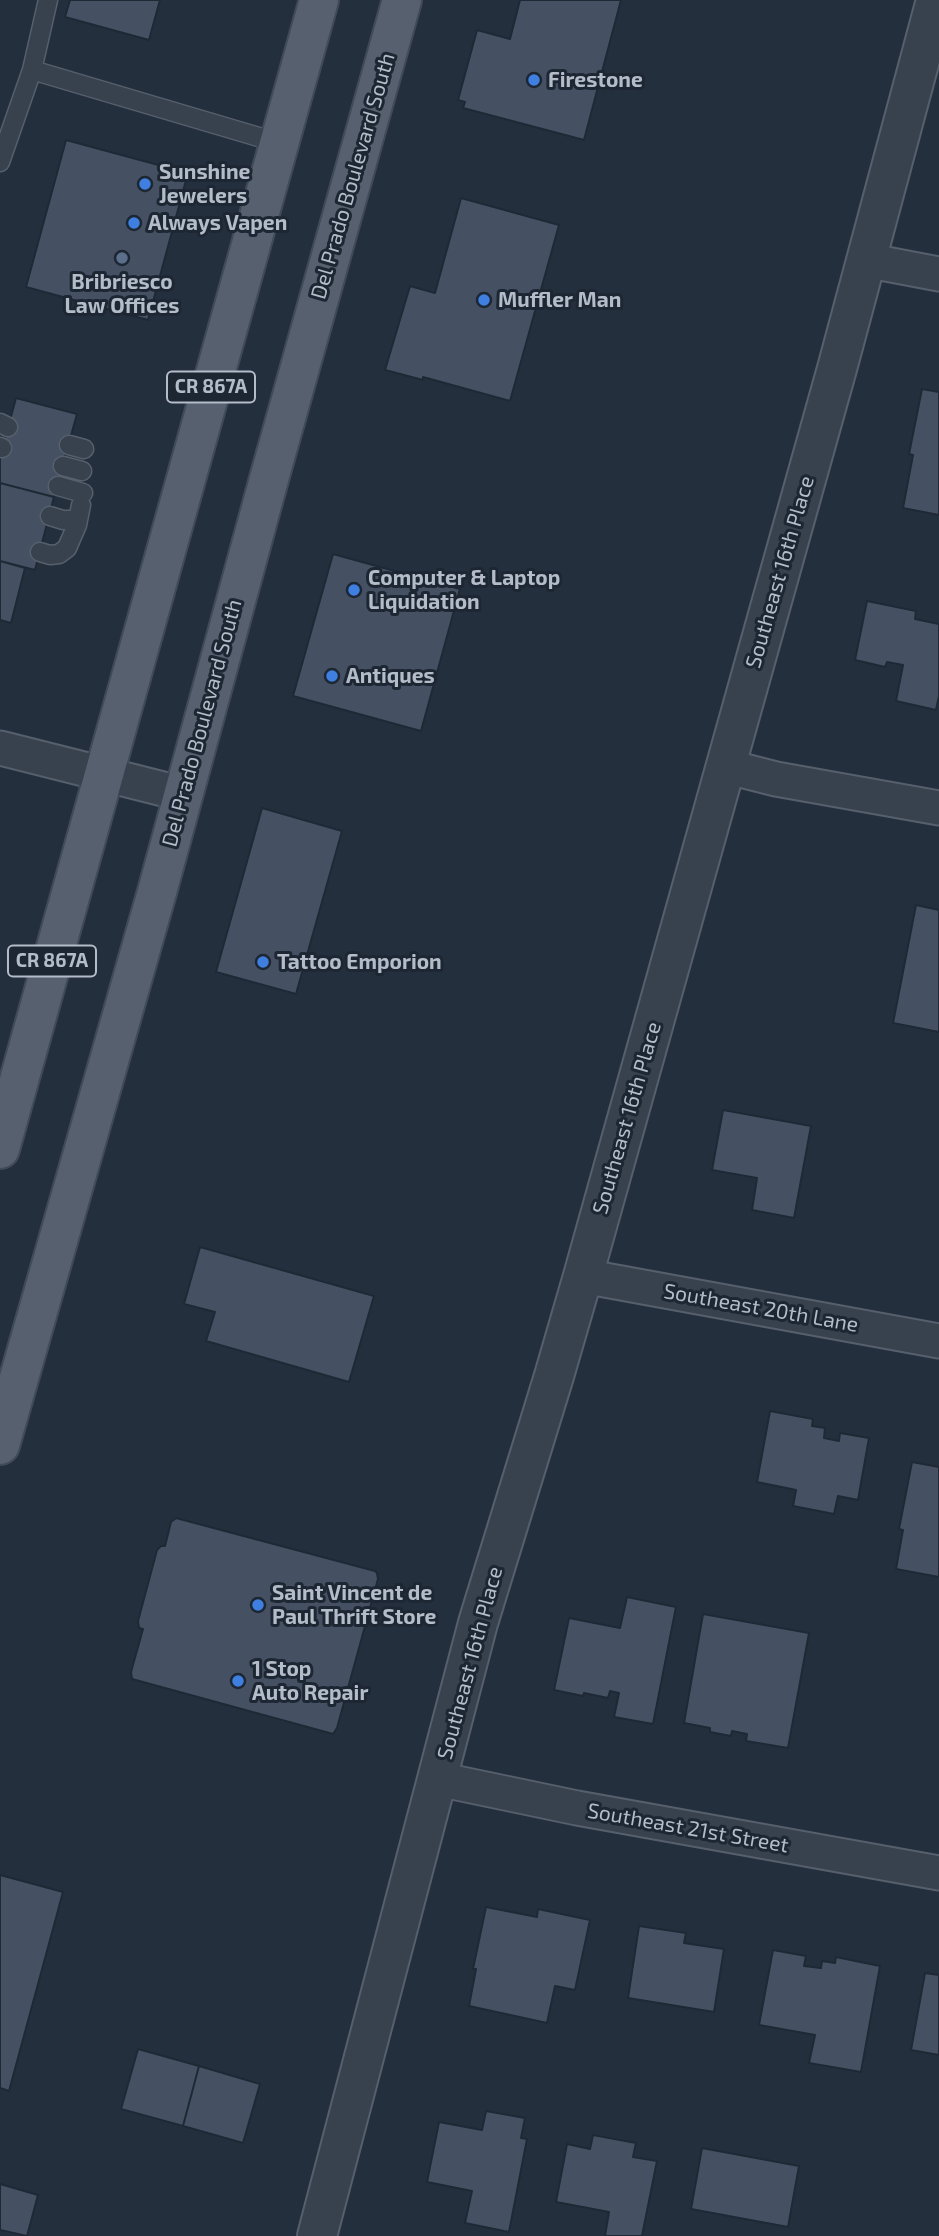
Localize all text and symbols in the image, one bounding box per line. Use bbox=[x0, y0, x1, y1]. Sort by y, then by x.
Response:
street label: Del Prado Boulevard South bbox=[306, 50, 400, 302]
place label: Firestone bbox=[548, 67, 643, 93]
marker: Firestone bbox=[526, 72, 542, 88]
place label: Sunshine Jewelers bbox=[159, 159, 250, 209]
marker: Sunshine Jewelers bbox=[137, 176, 153, 192]
place label: Always Vapen bbox=[148, 210, 287, 236]
marker: Always Vapen bbox=[126, 215, 142, 231]
marker: Bribriesco Law Offices bbox=[114, 250, 130, 266]
place label: Bribriesco Law Offices bbox=[65, 269, 179, 319]
place label: Muffler Man bbox=[498, 287, 621, 313]
marker: Muffler Man bbox=[476, 292, 492, 308]
road number: CR 867A bbox=[167, 372, 255, 402]
street label: Southeast 16th Place bbox=[740, 473, 820, 671]
place label: Computer & Laptop Liquidation bbox=[368, 565, 560, 615]
marker: Computer & Laptop Liquidation bbox=[346, 582, 362, 598]
street label: Del Prado Boulevard South bbox=[157, 597, 247, 849]
place label: Antiques bbox=[346, 663, 435, 689]
marker: Antiques bbox=[324, 668, 340, 684]
road number: CR 867A bbox=[8, 945, 96, 976]
place label: Tattoo Emporion bbox=[277, 949, 442, 975]
marker: Tattoo Emporion bbox=[255, 954, 271, 970]
street label: Southeast 16th Place bbox=[587, 1019, 667, 1217]
street label: Southeast 20th Lane bbox=[662, 1278, 860, 1338]
street label: Southeast 16th Place bbox=[432, 1564, 508, 1762]
place label: Saint Vincent de Paul Thrift Store bbox=[272, 1580, 436, 1630]
marker: Saint Vincent de Paul Thrift Store bbox=[250, 1597, 266, 1613]
place label: 1 Stop Auto Repair bbox=[252, 1656, 368, 1706]
marker: 1 Stop Auto Repair bbox=[230, 1673, 246, 1689]
street label: Southeast 21st Street bbox=[585, 1798, 791, 1858]

